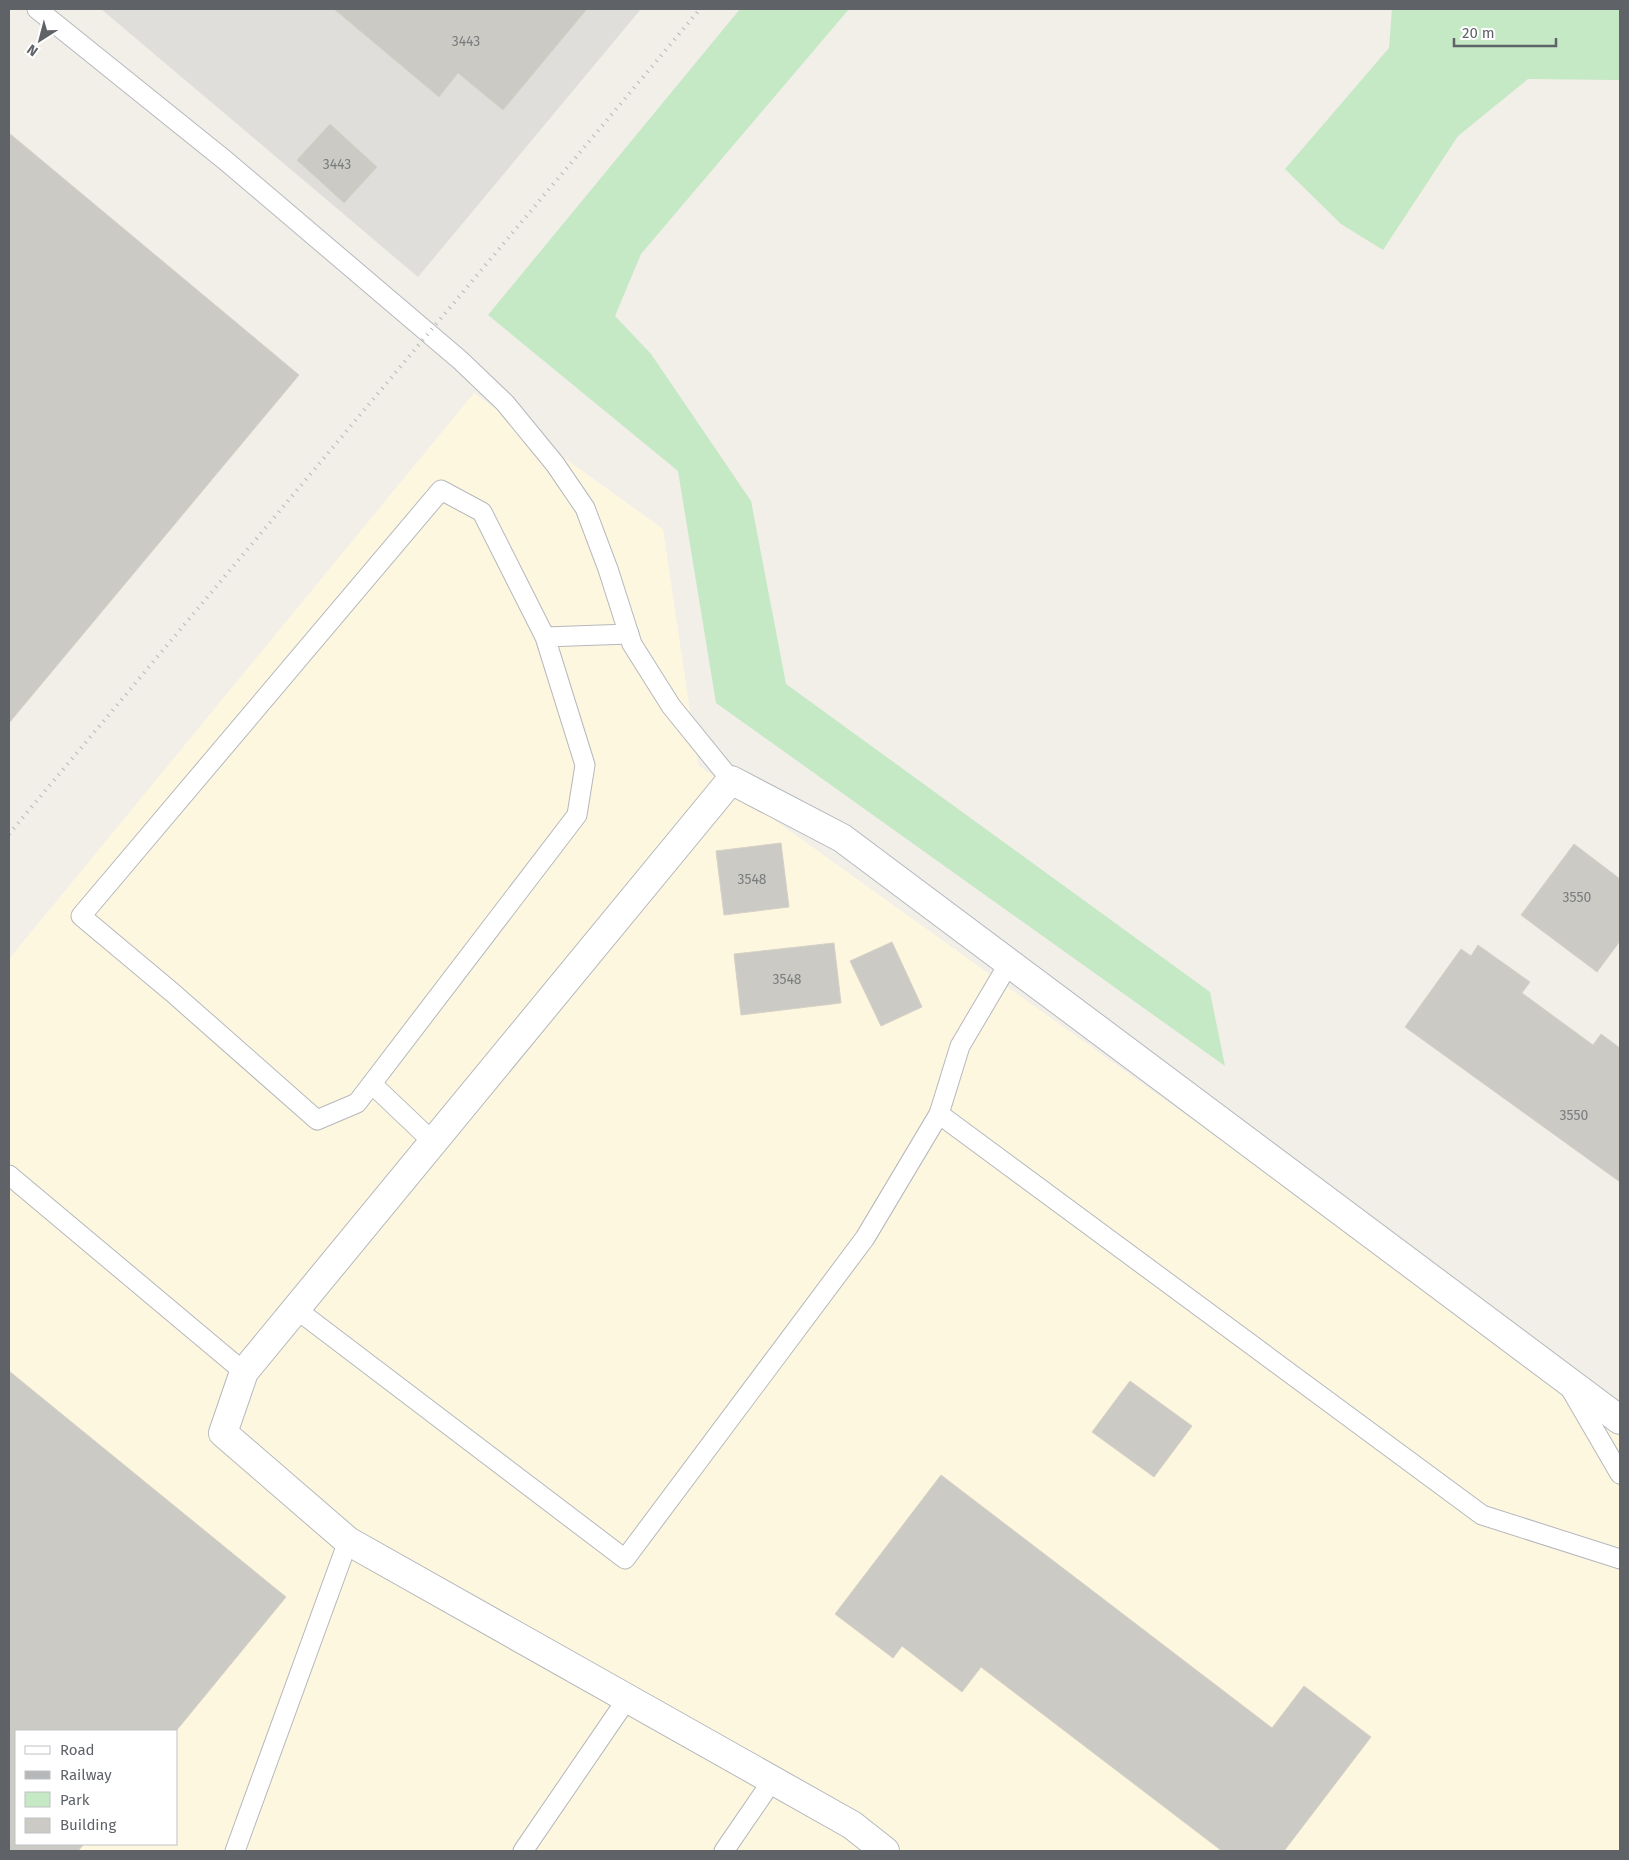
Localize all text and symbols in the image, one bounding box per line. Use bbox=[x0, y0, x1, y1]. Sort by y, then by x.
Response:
north arrow bbox=[15, 15, 65, 65]
scale bar bbox=[1454, 15, 1556, 47]
text: 20 m bbox=[1462, 24, 1495, 42]
house number: 3443 bbox=[452, 33, 480, 50]
text: N bbox=[24, 41, 41, 60]
house number: 3443 bbox=[323, 156, 351, 173]
house number: 3548 bbox=[737, 871, 767, 888]
house number: 3550 bbox=[1563, 889, 1592, 906]
house number: 3548 bbox=[772, 971, 802, 988]
house number: 3550 bbox=[1560, 1107, 1589, 1124]
legend bbox=[15, 1730, 178, 1845]
text: Road bbox=[60, 1741, 95, 1759]
text: Railway bbox=[60, 1766, 112, 1784]
text: Park bbox=[60, 1791, 90, 1809]
text: Building bbox=[60, 1816, 116, 1834]

